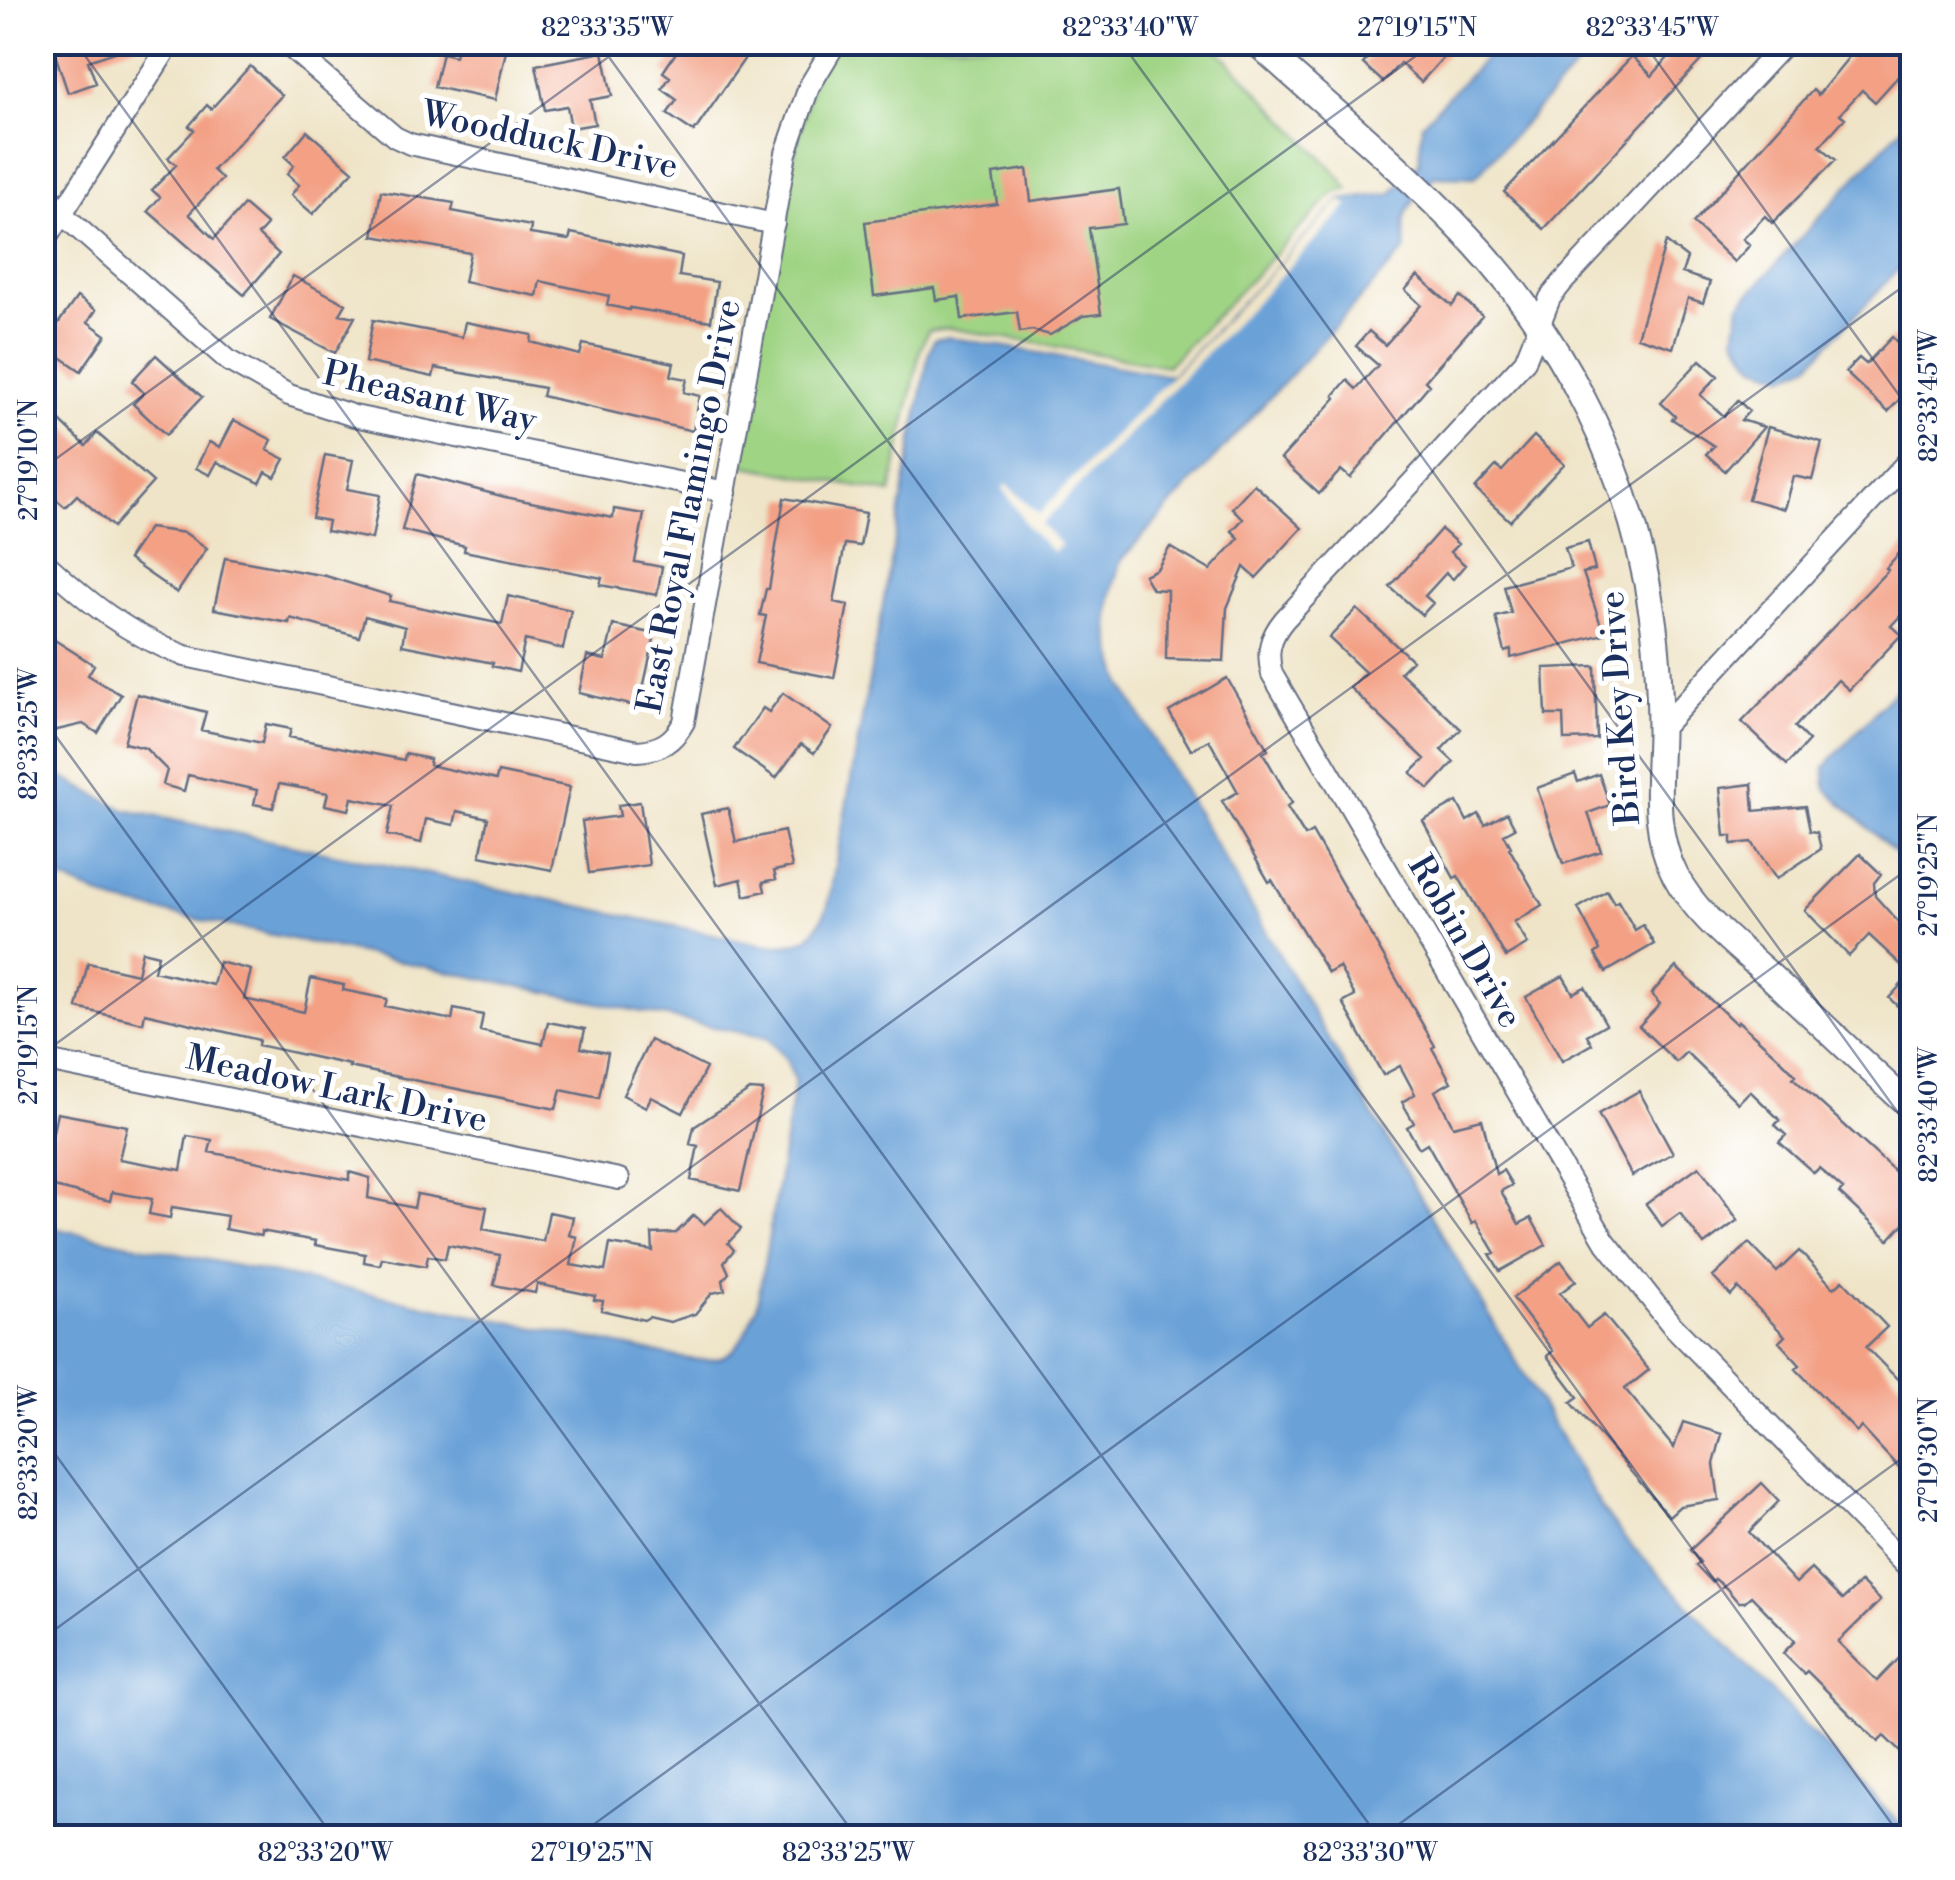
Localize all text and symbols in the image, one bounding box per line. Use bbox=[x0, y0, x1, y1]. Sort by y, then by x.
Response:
text: 82°33'35"W bbox=[541, 13, 674, 44]
text: 82°33'40"W bbox=[1062, 13, 1199, 44]
text: 27°19'15"N bbox=[1357, 13, 1477, 44]
text: 82°33'45"W bbox=[1585, 13, 1720, 44]
street label: Woodduck Drive bbox=[417, 92, 682, 189]
street label: East Royal Flamingo Drive bbox=[628, 296, 751, 717]
text: 82°33'45"W bbox=[1914, 328, 1945, 463]
street label: Pheasant Way bbox=[319, 352, 541, 443]
text: 27°19'10"N bbox=[14, 399, 45, 521]
street label: Bird Key Drive bbox=[1591, 590, 1650, 827]
text: 82°33'25"W bbox=[14, 666, 45, 800]
text: 27°19'25"N bbox=[1914, 813, 1945, 936]
street label: Robin Drive bbox=[1398, 848, 1531, 1036]
text: 27°19'15"N bbox=[14, 985, 45, 1105]
street label: Meadow Lark Drive bbox=[182, 1037, 491, 1142]
text: 82°33'40"W bbox=[1914, 1046, 1945, 1183]
text: 82°33'20"W bbox=[14, 1384, 45, 1521]
text: 27°19'30"N bbox=[1914, 1397, 1945, 1523]
text: 82°33'20"W bbox=[257, 1838, 394, 1869]
text: 27°19'25"N bbox=[531, 1838, 654, 1869]
text: 82°33'25"W bbox=[782, 1838, 916, 1869]
text: 82°33'30"W bbox=[1303, 1838, 1439, 1869]

